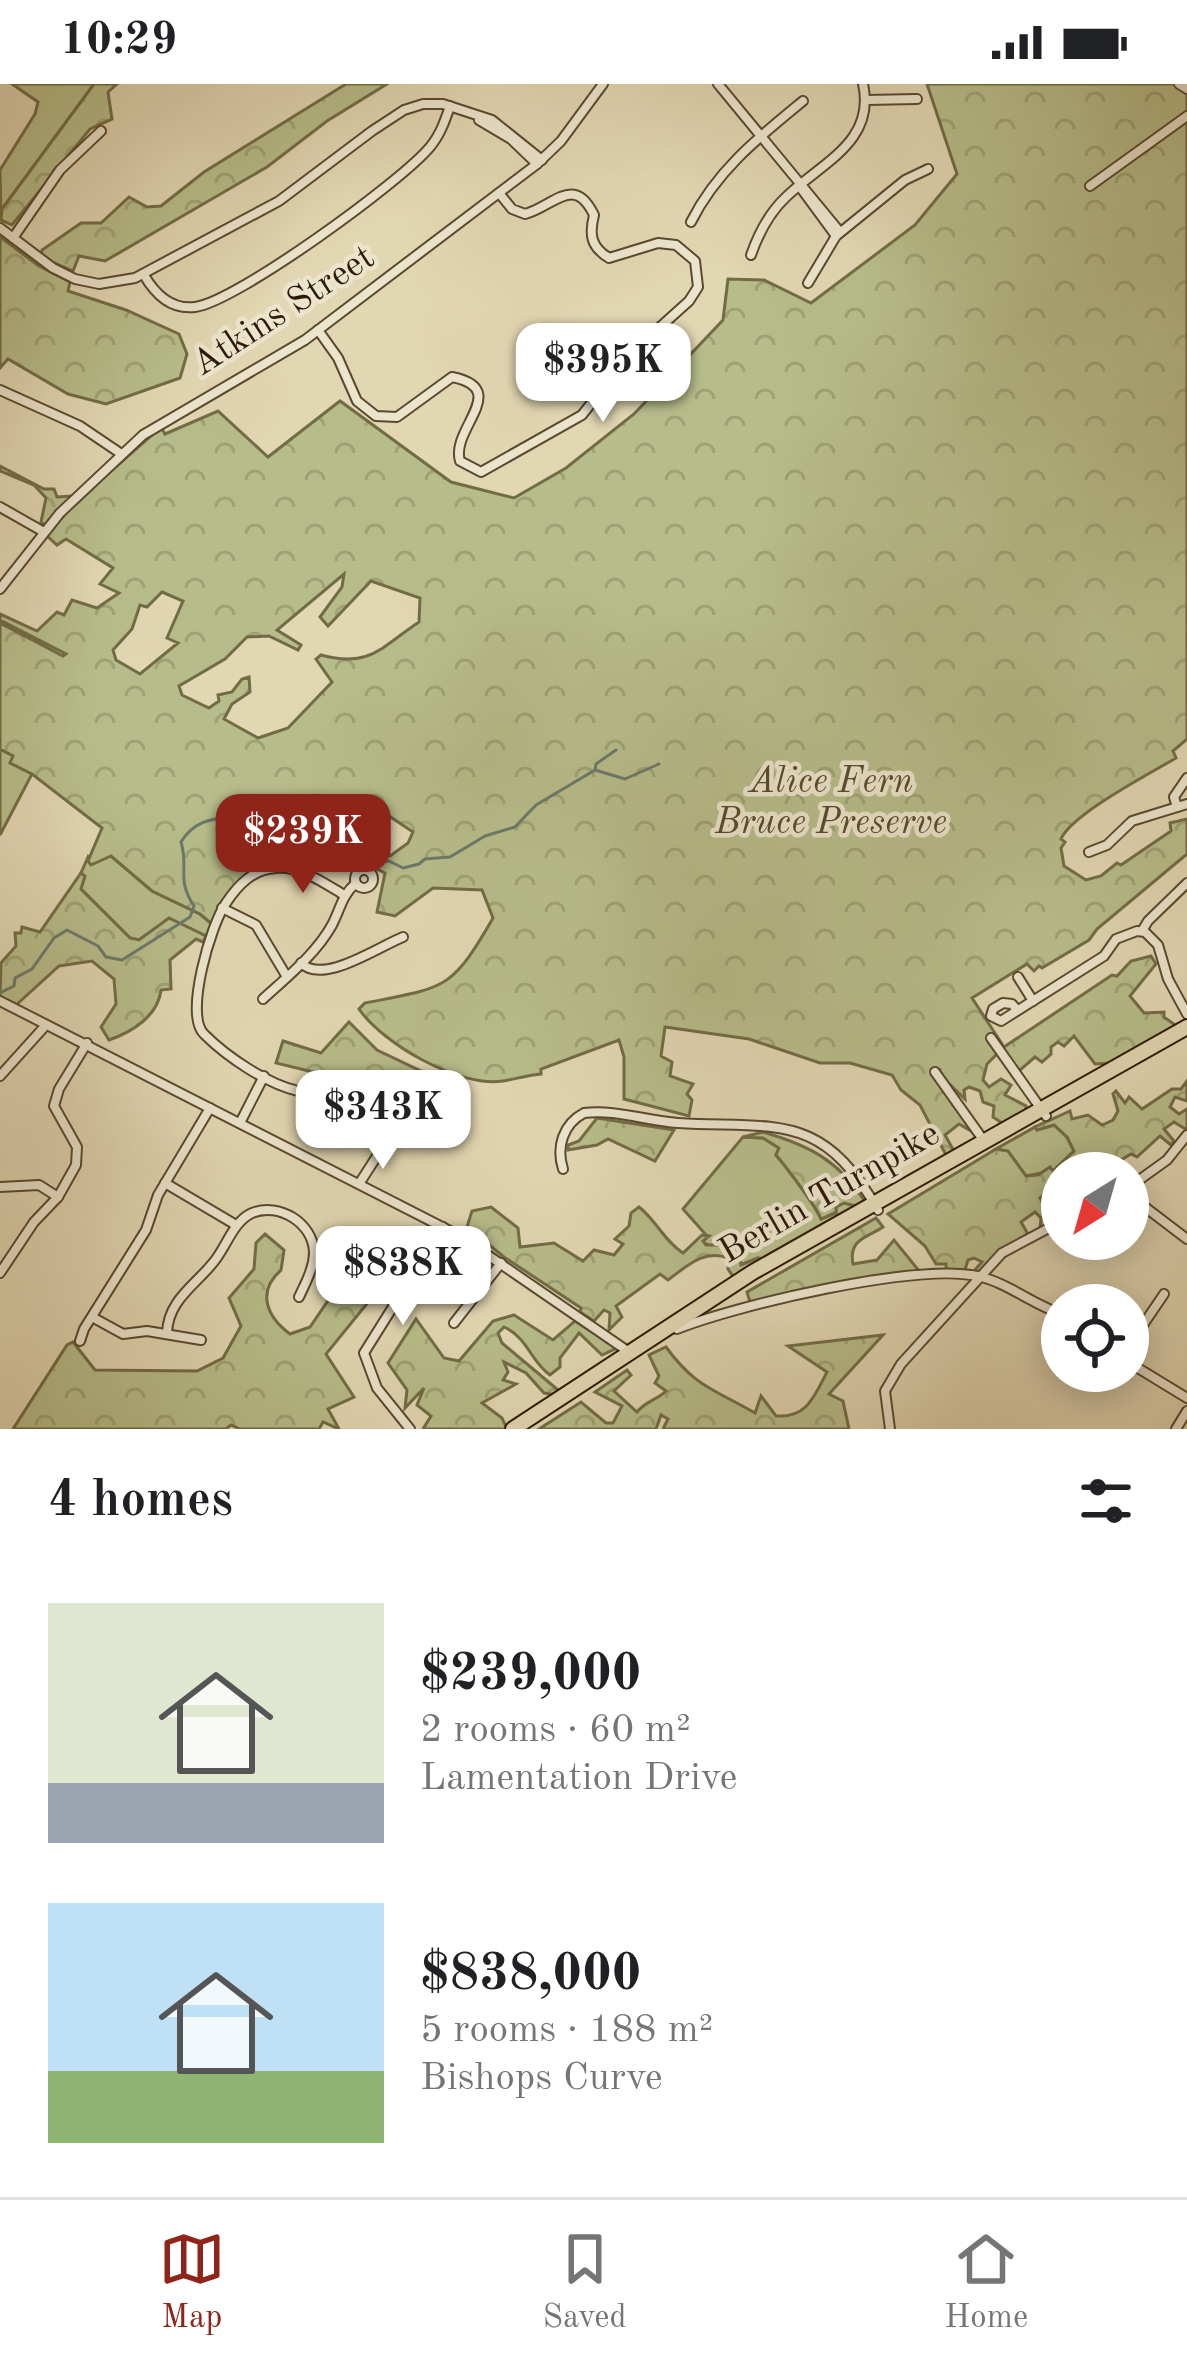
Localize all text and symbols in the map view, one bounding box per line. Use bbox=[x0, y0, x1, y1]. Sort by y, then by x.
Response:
text: 10:29 bbox=[60, 19, 177, 64]
street label: Atkins Street bbox=[187, 240, 381, 384]
pin: $395K bbox=[519, 323, 687, 425]
text: $395K bbox=[543, 342, 663, 381]
park label: Alice Fern Bruce Preserve bbox=[714, 765, 947, 842]
pin: $239K bbox=[219, 794, 387, 896]
text: $239K bbox=[243, 813, 363, 852]
pin: $343K bbox=[299, 1070, 467, 1172]
text: $343K bbox=[323, 1089, 443, 1128]
street label: Berlin Turnpike bbox=[714, 1116, 946, 1272]
north arrow bbox=[1041, 1152, 1149, 1260]
map controls bbox=[1041, 1152, 1149, 1392]
pin: $838K bbox=[319, 1226, 487, 1328]
text: $838K bbox=[343, 1245, 463, 1284]
button: locate bbox=[1041, 1284, 1149, 1392]
icon: filters bbox=[1073, 1468, 1139, 1534]
text: 4 homes bbox=[48, 1476, 233, 1527]
text: $239,000 bbox=[420, 1650, 641, 1701]
icon: home bbox=[144, 1651, 288, 1795]
text: 2 rooms · 60 m² bbox=[420, 1711, 691, 1750]
text: Lamentation Drive bbox=[420, 1759, 737, 1798]
text: $838,000 bbox=[420, 1950, 641, 2001]
icon: home bbox=[144, 1951, 288, 2095]
text: 5 rooms · 188 m² bbox=[420, 2011, 713, 2050]
text: Bishops Curve bbox=[420, 2059, 663, 2098]
tab: Map bbox=[159, 2226, 225, 2339]
tab: Saved bbox=[543, 2226, 627, 2339]
tab: Home bbox=[944, 2226, 1028, 2339]

